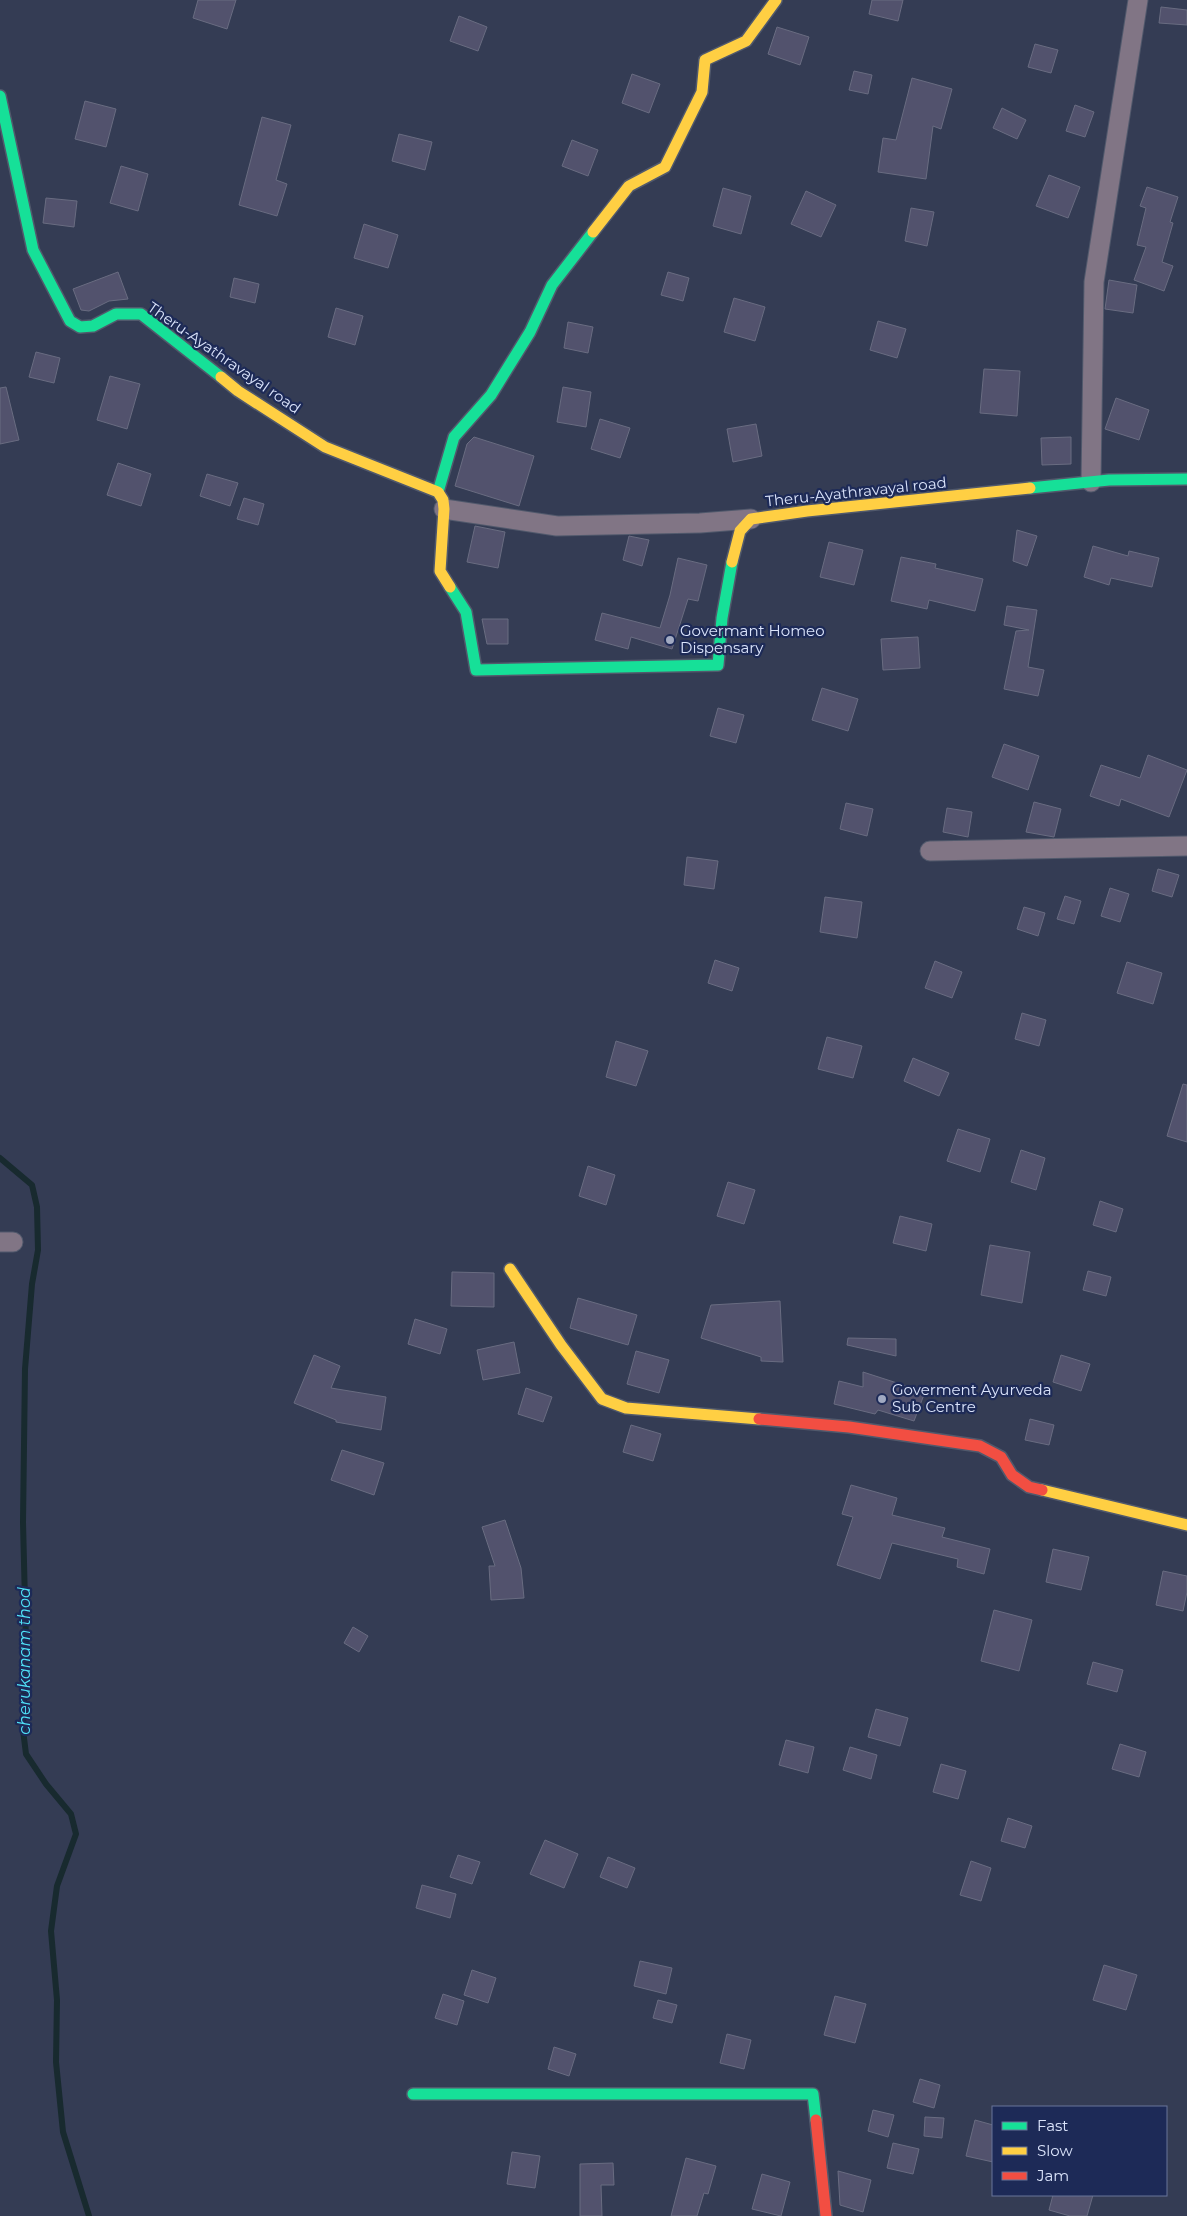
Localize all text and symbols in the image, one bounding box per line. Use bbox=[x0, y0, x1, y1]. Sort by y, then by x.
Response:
street label: Theru-Ayathravayal road bbox=[144, 298, 304, 418]
street label: Theru-Ayathravayal road bbox=[764, 473, 947, 510]
place label: Govermant Homeo Dispensary bbox=[680, 621, 825, 657]
marker: Govermant Homeo Dispensary bbox=[664, 634, 676, 646]
place label: Goverment Ayurveda Sub Centre bbox=[892, 1380, 1052, 1416]
marker: Goverment Ayurveda Sub Centre bbox=[876, 1393, 888, 1405]
water label: cherukanam thod bbox=[15, 1587, 34, 1735]
legend bbox=[992, 2106, 1167, 2196]
text: Fast bbox=[1037, 2116, 1068, 2135]
text: Slow bbox=[1037, 2141, 1073, 2160]
text: Jam bbox=[1036, 2166, 1069, 2185]

